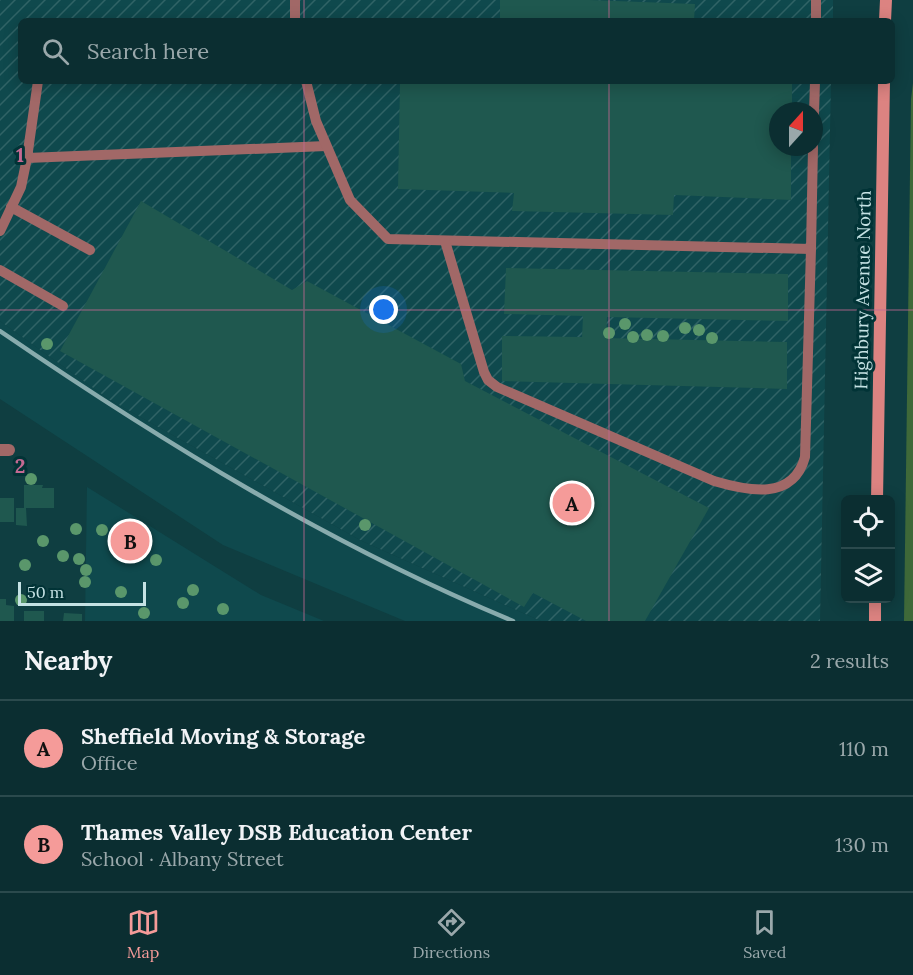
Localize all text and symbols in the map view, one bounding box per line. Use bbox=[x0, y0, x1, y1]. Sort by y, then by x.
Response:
search box bbox=[18, 18, 895, 84]
icon: search bbox=[39, 35, 72, 68]
text: Search here bbox=[87, 37, 209, 65]
north arrow bbox=[769, 102, 823, 156]
text: 1 bbox=[16, 142, 24, 167]
street label: Highbury Avenue North bbox=[849, 190, 876, 390]
your location bbox=[369, 295, 398, 324]
text: 2 bbox=[15, 453, 25, 478]
pin: A bbox=[552, 480, 592, 526]
map controls bbox=[841, 495, 895, 603]
button: locate bbox=[841, 495, 895, 549]
pin: B bbox=[110, 518, 150, 564]
button: layers bbox=[841, 549, 895, 603]
scale bar bbox=[18, 579, 146, 606]
text: 50 m bbox=[27, 582, 64, 602]
text: Nearby bbox=[24, 644, 112, 677]
text: 2 results bbox=[810, 648, 889, 673]
text: Sheffield Moving & Storage bbox=[81, 722, 365, 750]
text: A bbox=[37, 736, 50, 761]
text: 110 m bbox=[839, 736, 889, 761]
text: Office bbox=[81, 750, 138, 775]
text: Thames Valley DSB Education Center bbox=[81, 818, 472, 846]
text: B bbox=[37, 832, 50, 857]
text: 130 m bbox=[835, 832, 889, 857]
text: School · Albany Street bbox=[81, 846, 284, 871]
tab: Map bbox=[127, 906, 160, 962]
tab: Directions bbox=[413, 906, 490, 962]
tab: Saved bbox=[743, 906, 786, 962]

